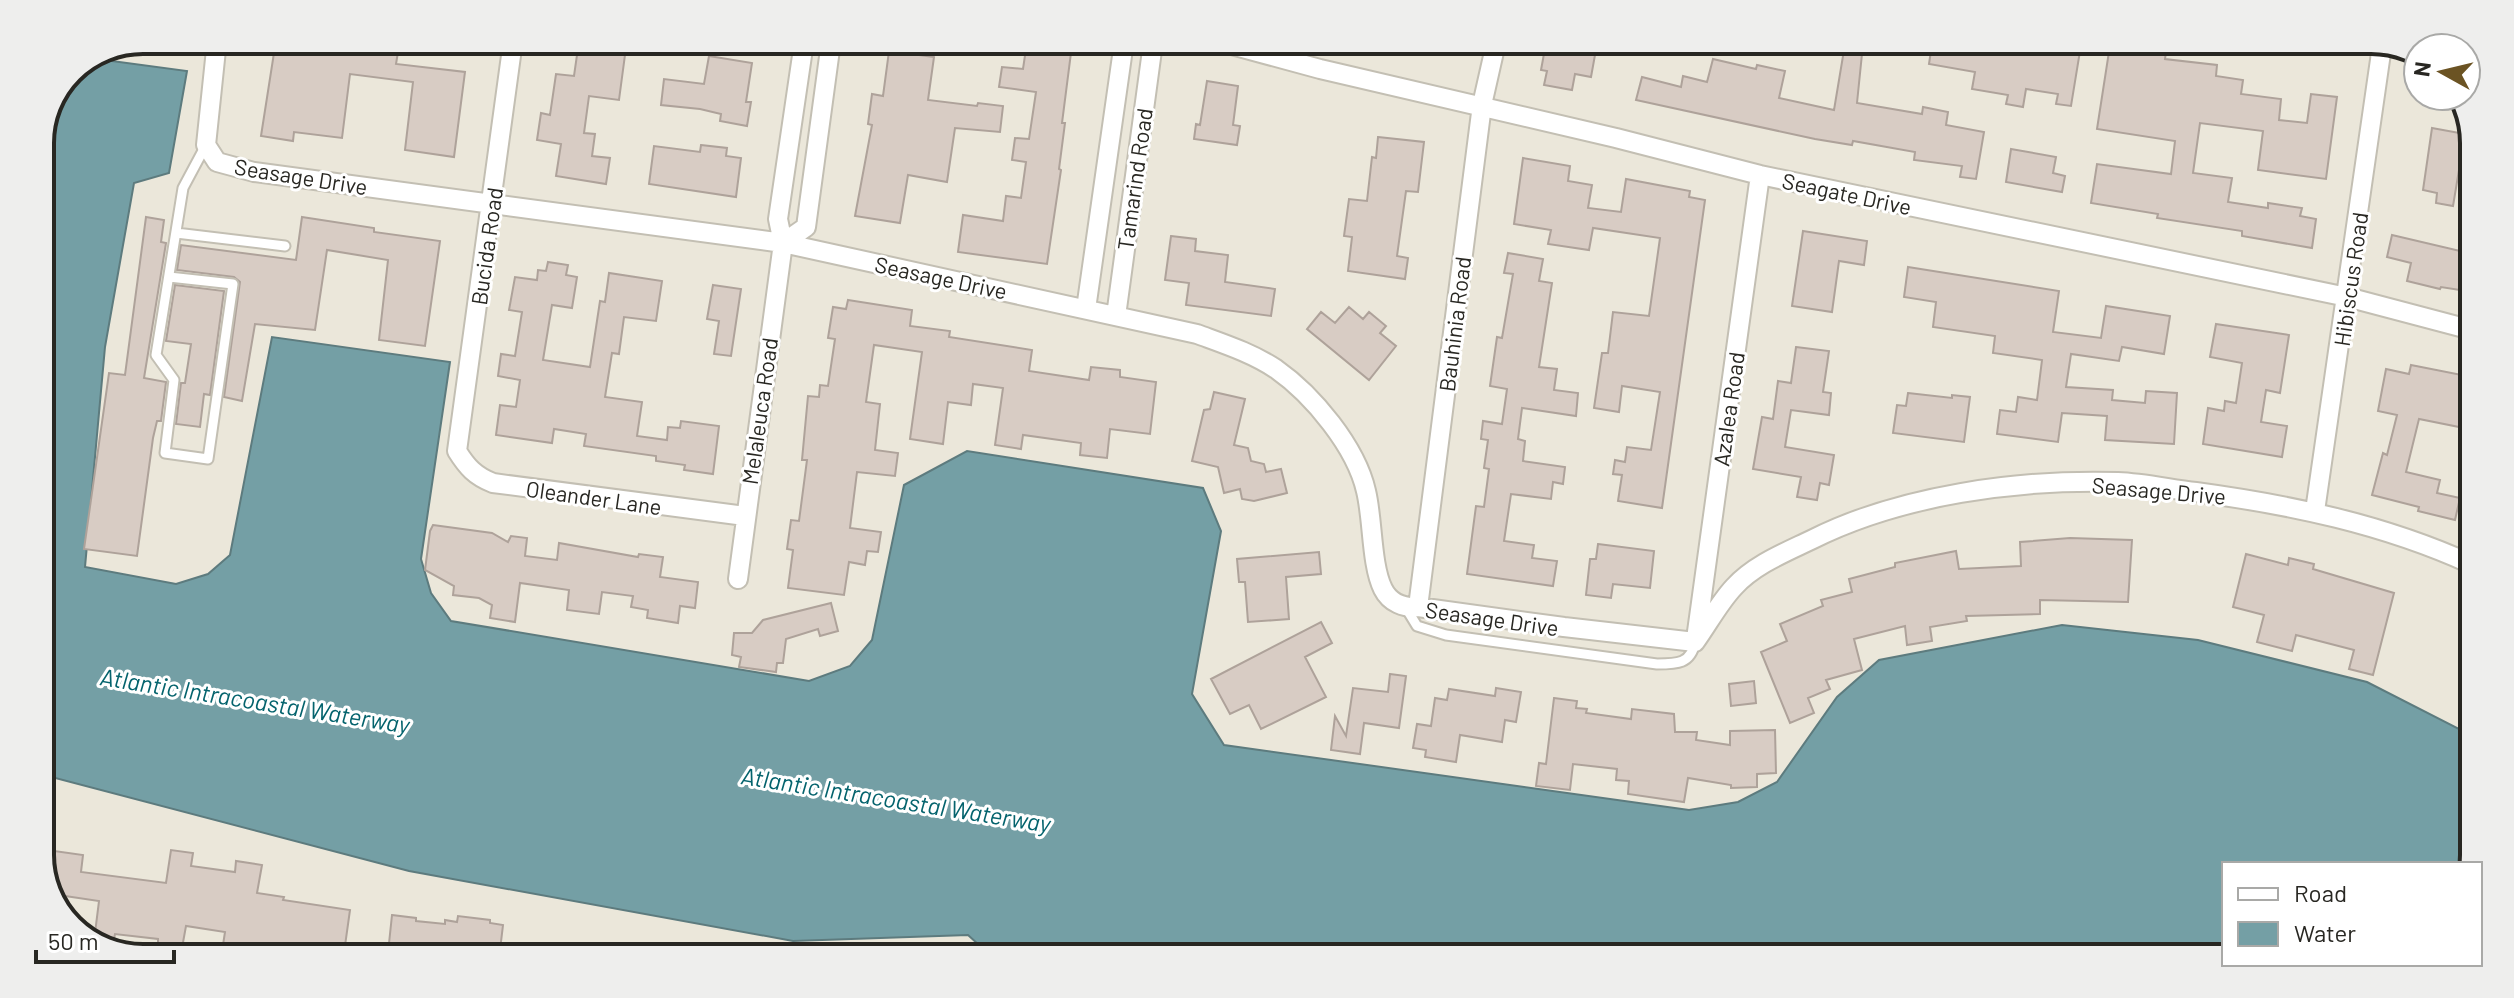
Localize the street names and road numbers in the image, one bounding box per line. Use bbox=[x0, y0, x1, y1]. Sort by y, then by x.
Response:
street label: Tamarind Road bbox=[1111, 106, 1157, 252]
street label: Seasage Drive bbox=[233, 153, 369, 199]
street label: Seagate Drive bbox=[1780, 167, 1914, 219]
street label: Bucida Road bbox=[465, 185, 507, 307]
street label: Hibiscus Road bbox=[2328, 210, 2372, 348]
street label: Seasage Drive bbox=[873, 250, 1009, 304]
street label: Bauhinia Road bbox=[1433, 255, 1475, 393]
street label: Melaleuca Road bbox=[736, 336, 782, 486]
street label: Azalea Road bbox=[1707, 350, 1749, 468]
street label: Seasage Drive bbox=[2091, 471, 2227, 509]
street label: Oleander Lane bbox=[525, 475, 663, 519]
street label: Seasage Drive bbox=[1424, 596, 1560, 640]

